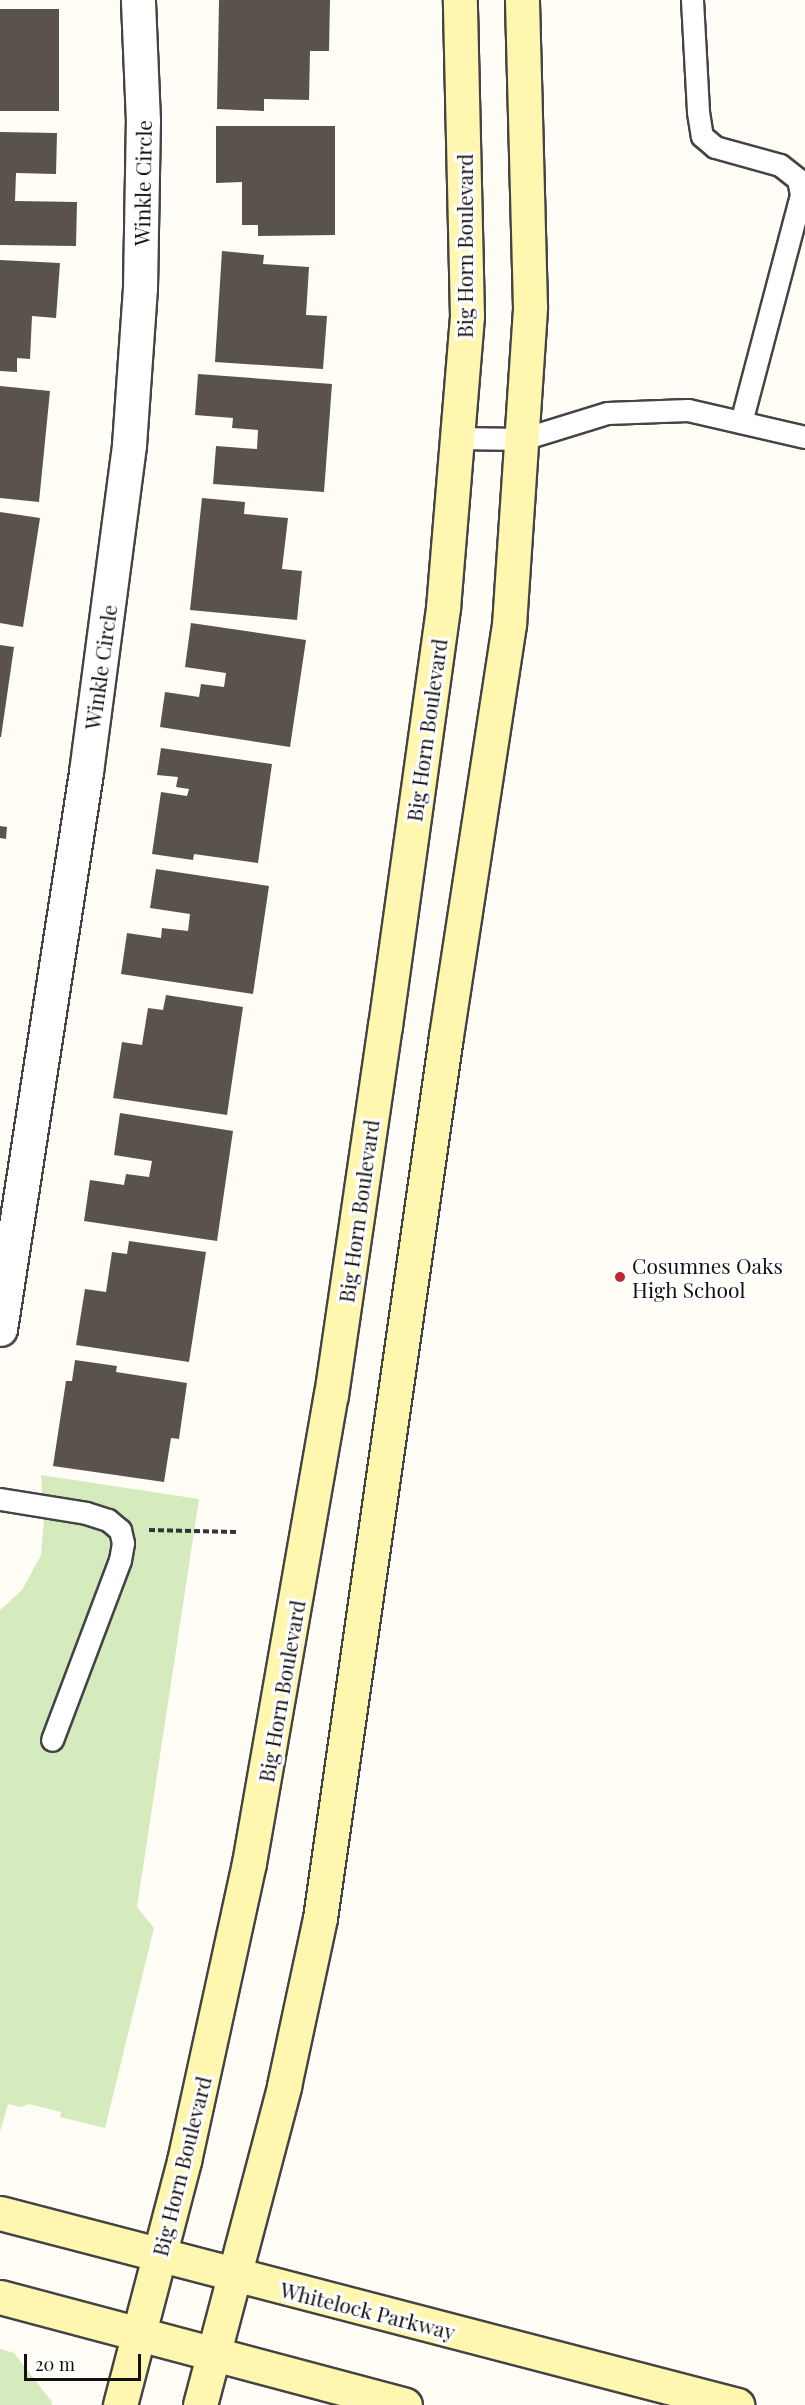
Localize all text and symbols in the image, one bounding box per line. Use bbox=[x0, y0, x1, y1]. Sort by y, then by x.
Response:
street label: Winkle Circle bbox=[128, 120, 156, 246]
street label: Big Horn Boulevard bbox=[451, 154, 477, 338]
street label: Winkle Circle bbox=[79, 603, 121, 731]
street label: Big Horn Boulevard bbox=[401, 637, 451, 823]
street label: Big Horn Boulevard bbox=[333, 1118, 383, 1304]
place label: Cosumnes Oaks High School bbox=[632, 1252, 783, 1302]
marker: Cosumnes Oaks High School bbox=[613, 1270, 627, 1284]
street label: Big Horn Boulevard bbox=[253, 1598, 309, 1784]
street label: Big Horn Boulevard bbox=[146, 2073, 216, 2259]
street label: Whitelock Parkway bbox=[278, 2276, 458, 2344]
scale bar bbox=[27, 2342, 144, 2380]
text: 20 m bbox=[35, 2352, 75, 2376]

